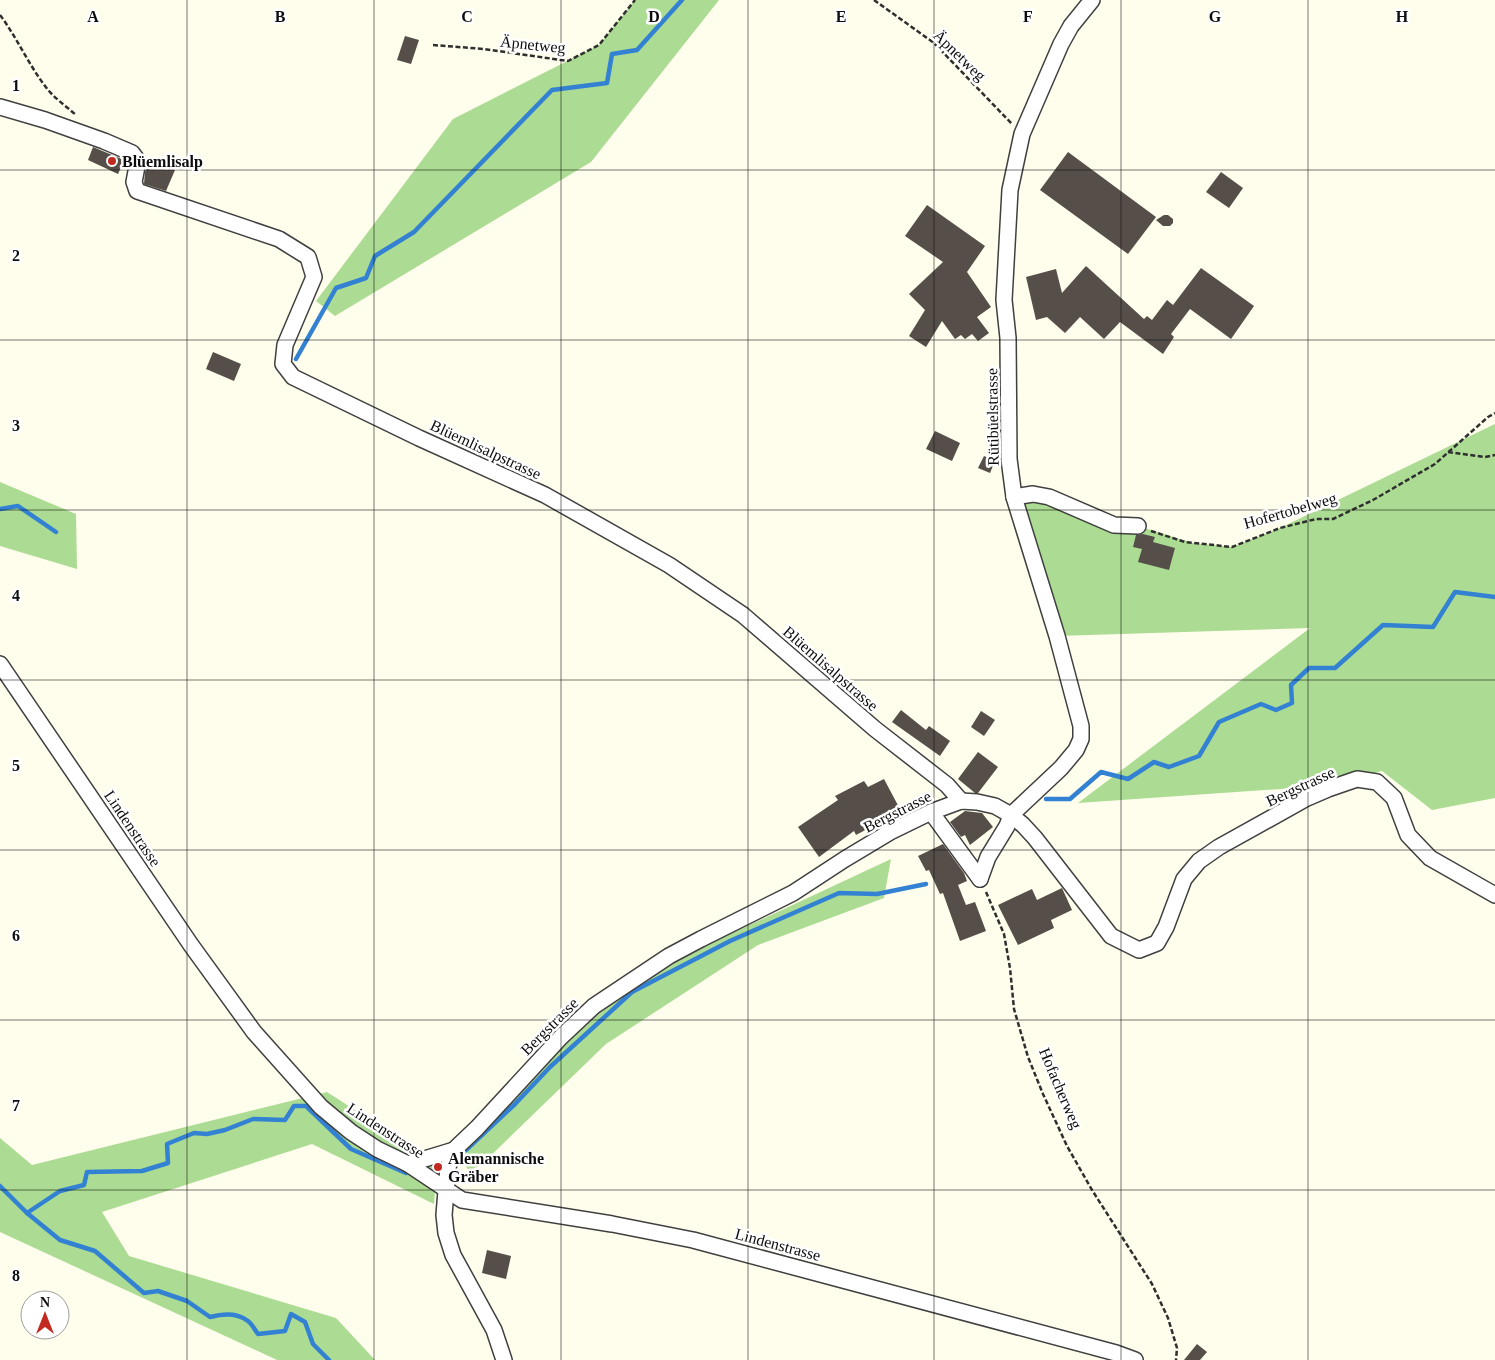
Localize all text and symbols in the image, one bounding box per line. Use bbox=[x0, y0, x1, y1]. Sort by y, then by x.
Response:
text: A bbox=[87, 8, 99, 25]
text: B bbox=[275, 8, 286, 25]
text: C bbox=[461, 8, 473, 25]
text: D bbox=[648, 8, 660, 25]
text: E bbox=[836, 8, 846, 25]
text: F bbox=[1023, 8, 1033, 25]
text: G bbox=[1209, 8, 1222, 25]
text: H bbox=[1396, 8, 1409, 25]
street label: Äpnetweg bbox=[929, 26, 989, 85]
street label: Äpnetweg bbox=[499, 33, 567, 57]
text: 1 bbox=[12, 77, 20, 94]
place label: Blüemlisalp bbox=[122, 153, 203, 171]
marker: Blüemlisalp bbox=[106, 155, 118, 167]
text: 2 bbox=[12, 247, 20, 264]
street label: Rütibüelstrasse bbox=[983, 368, 1002, 466]
street label: Blüemlisalpstrasse bbox=[427, 416, 544, 483]
text: 3 bbox=[12, 417, 20, 434]
street label: Hofertobelweg bbox=[1242, 489, 1339, 533]
text: 4 bbox=[12, 587, 20, 604]
street label: Blüemlisalpstrasse bbox=[779, 623, 882, 715]
text: 5 bbox=[12, 757, 20, 774]
street label: Bergstrasse bbox=[1263, 763, 1338, 811]
street label: Lindenstrasse bbox=[101, 787, 164, 870]
street label: Bergstrasse bbox=[861, 787, 934, 837]
text: 6 bbox=[12, 927, 20, 944]
street label: Bergstrasse bbox=[517, 994, 582, 1059]
street label: Hofacherweg bbox=[1035, 1045, 1085, 1132]
text: 7 bbox=[12, 1097, 20, 1114]
street label: Lindenstrasse bbox=[344, 1099, 427, 1162]
place label: Alemannische Gräber bbox=[448, 1150, 544, 1185]
marker: Alemannische Gräber bbox=[432, 1161, 444, 1173]
street label: Lindenstrasse bbox=[733, 1225, 823, 1264]
text: 8 bbox=[12, 1267, 20, 1284]
north arrow bbox=[20, 1290, 70, 1340]
text: N bbox=[40, 1295, 50, 1310]

